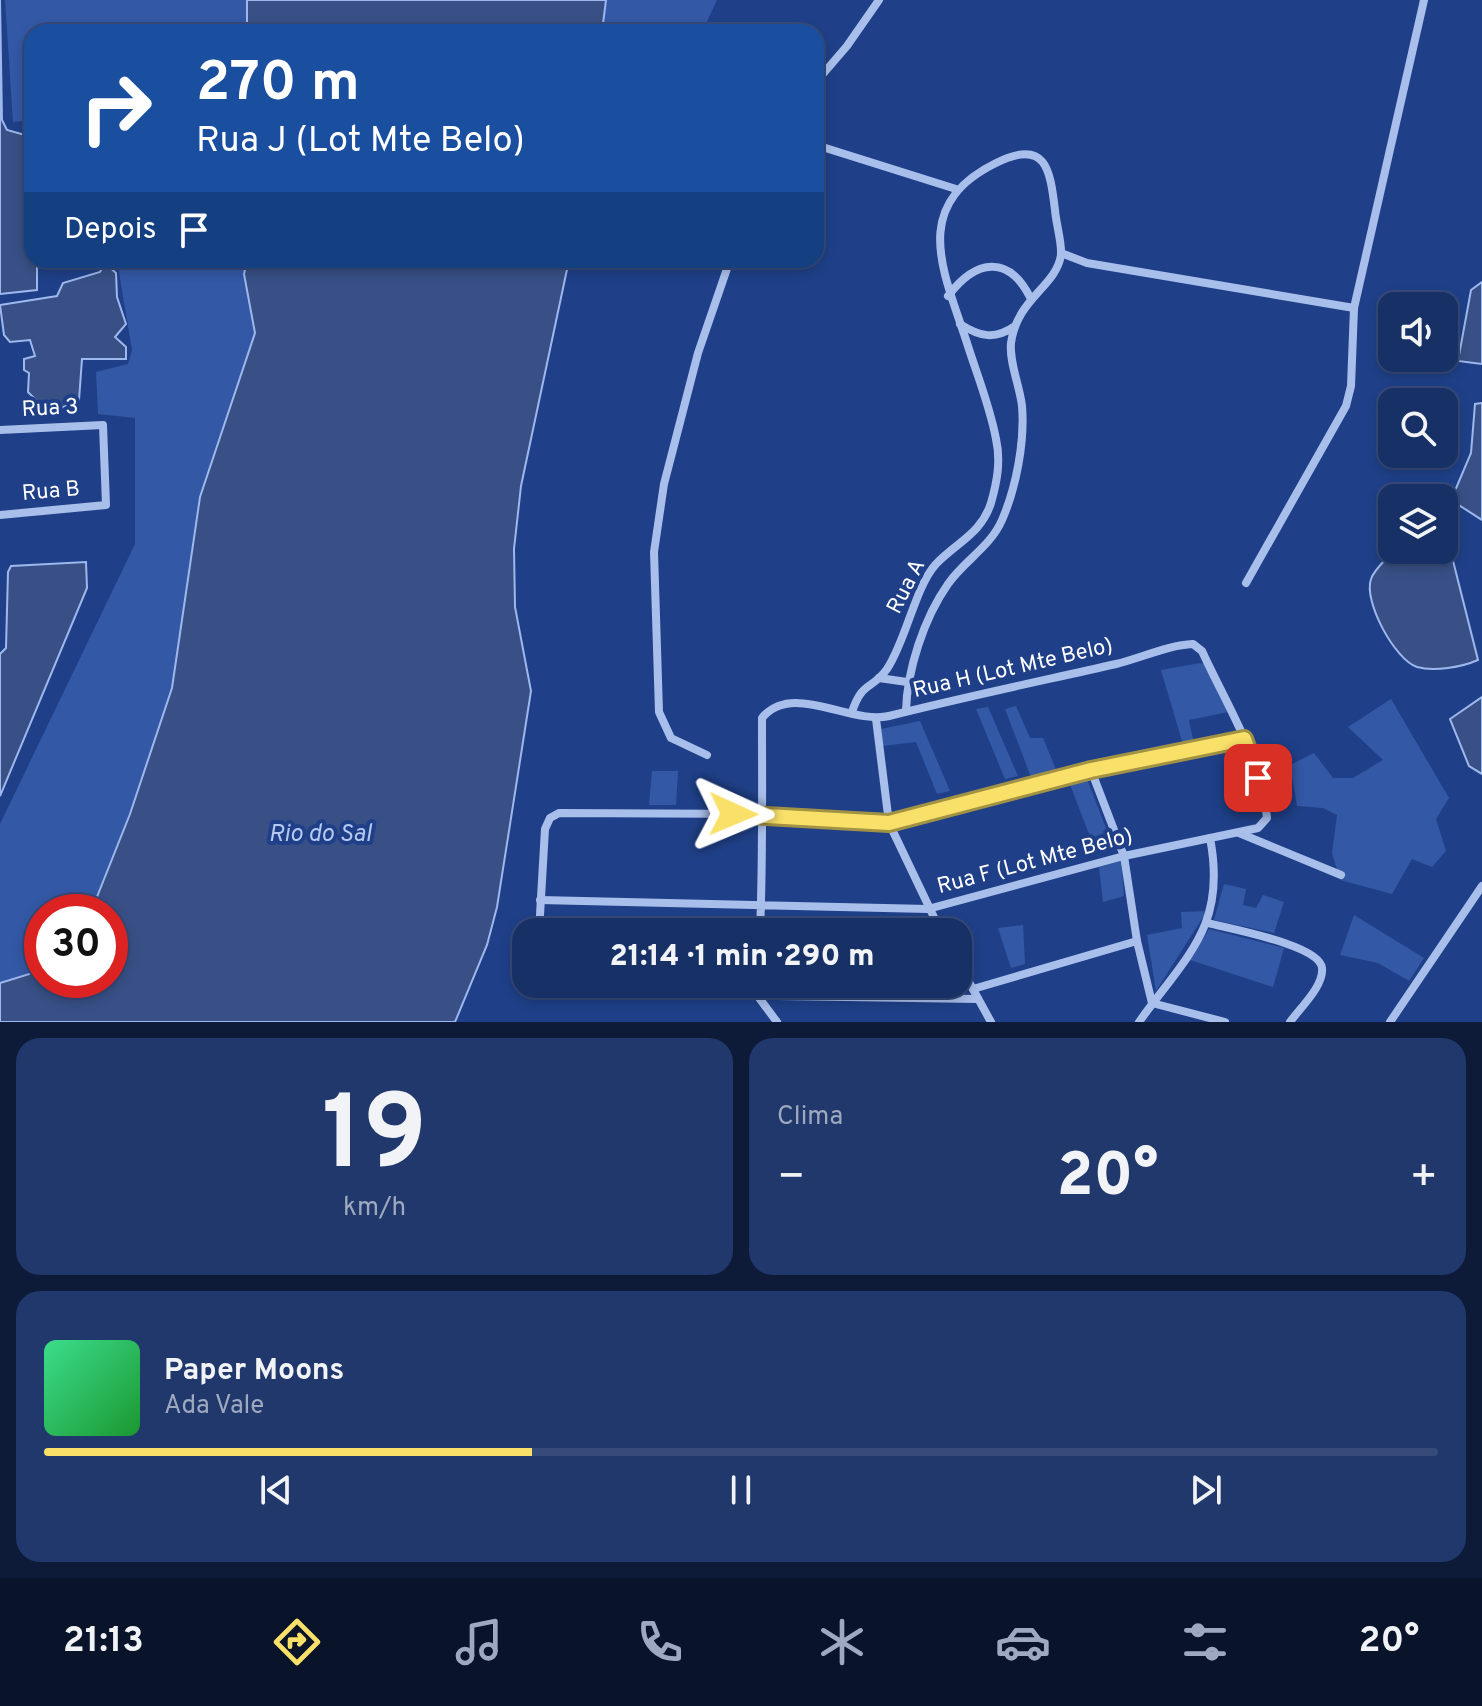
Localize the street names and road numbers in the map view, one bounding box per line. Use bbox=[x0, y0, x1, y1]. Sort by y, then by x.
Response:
street label: Rua 3 bbox=[21, 394, 79, 424]
street label: Rua B bbox=[21, 476, 81, 508]
street label: Rua A bbox=[882, 555, 932, 619]
street label: Rua H (Lot Mte Belo) bbox=[910, 633, 1116, 705]
street label: Rua F (Lot Mte Belo) bbox=[934, 823, 1136, 901]

